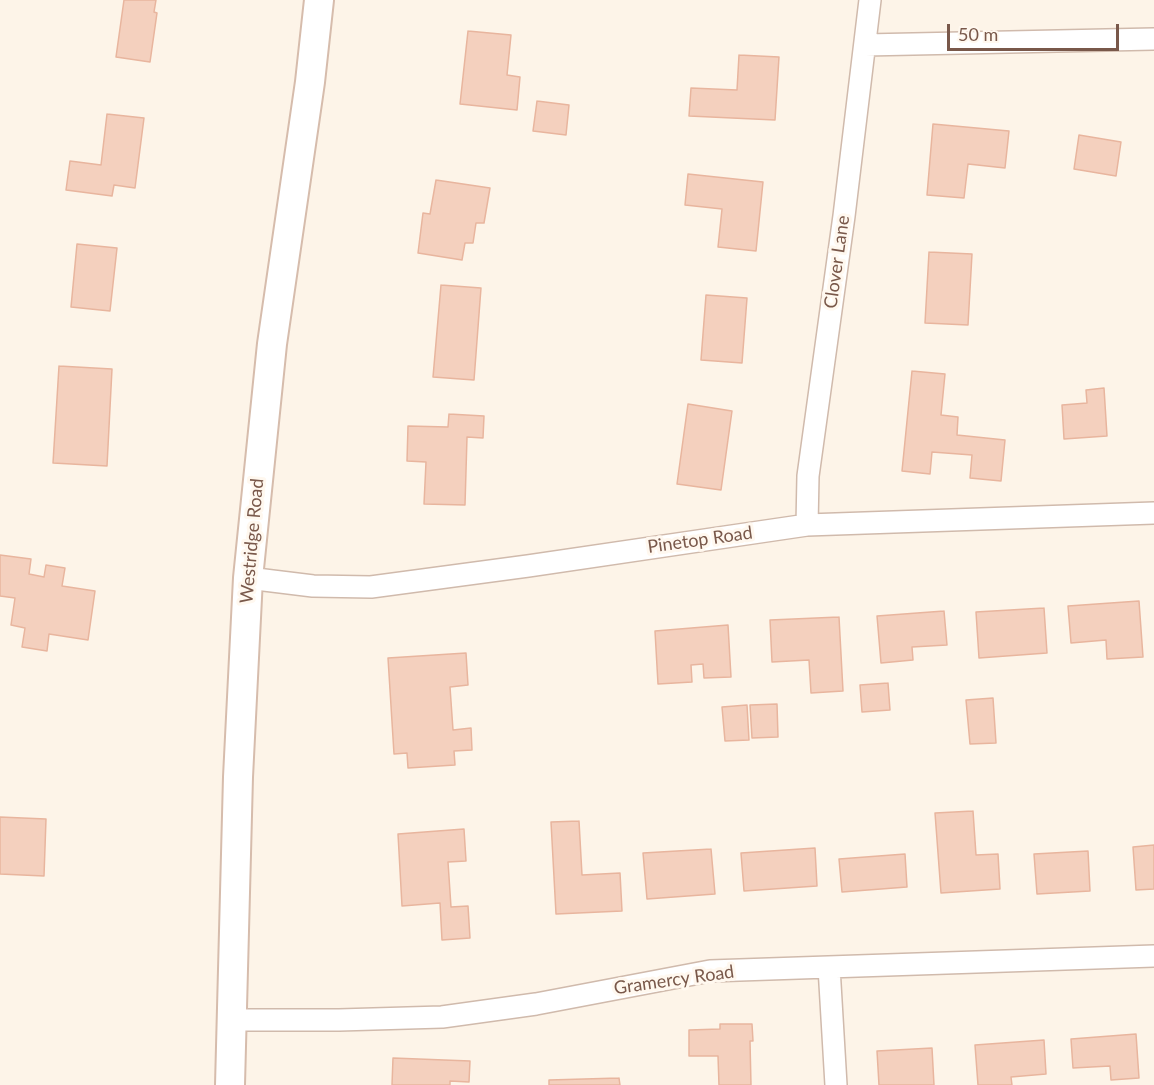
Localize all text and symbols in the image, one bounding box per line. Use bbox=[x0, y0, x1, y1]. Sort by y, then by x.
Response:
scale bar bbox=[950, 12, 1122, 50]
text: 50 m bbox=[958, 23, 998, 45]
street label: Clover Lane bbox=[820, 214, 854, 310]
street label: Westridge Road bbox=[236, 478, 268, 604]
street label: Pinetop Road bbox=[646, 522, 754, 558]
street label: Gramercy Road bbox=[612, 961, 736, 999]

